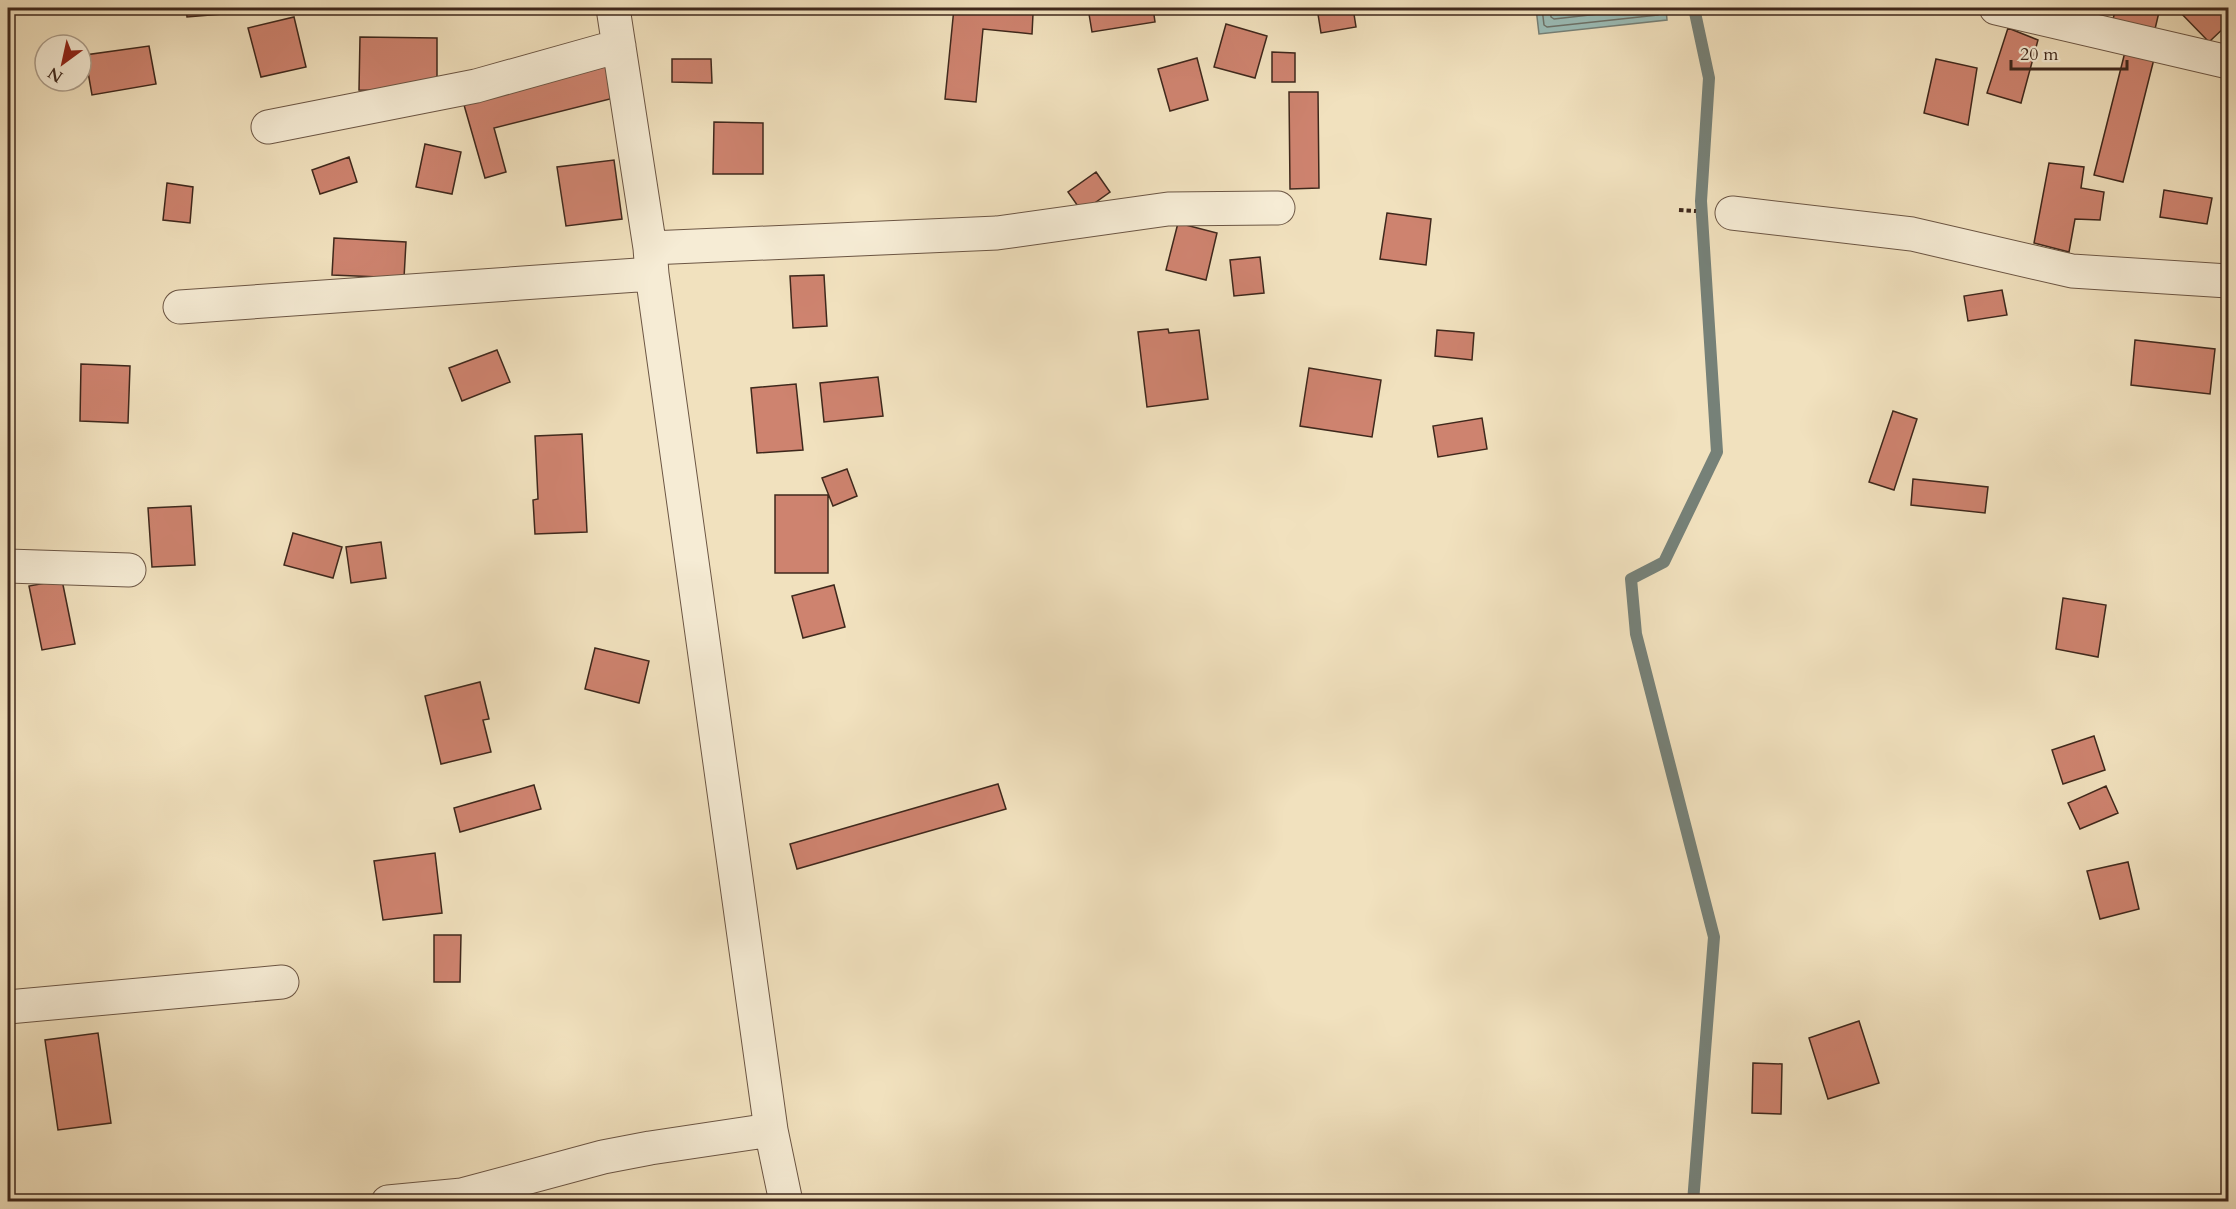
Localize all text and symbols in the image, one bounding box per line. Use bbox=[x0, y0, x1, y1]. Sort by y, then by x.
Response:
north arrow bbox=[33, 33, 93, 93]
scale bar bbox=[2011, 33, 2126, 71]
text: 20 m bbox=[2020, 42, 2059, 67]
text: N bbox=[43, 62, 67, 88]

